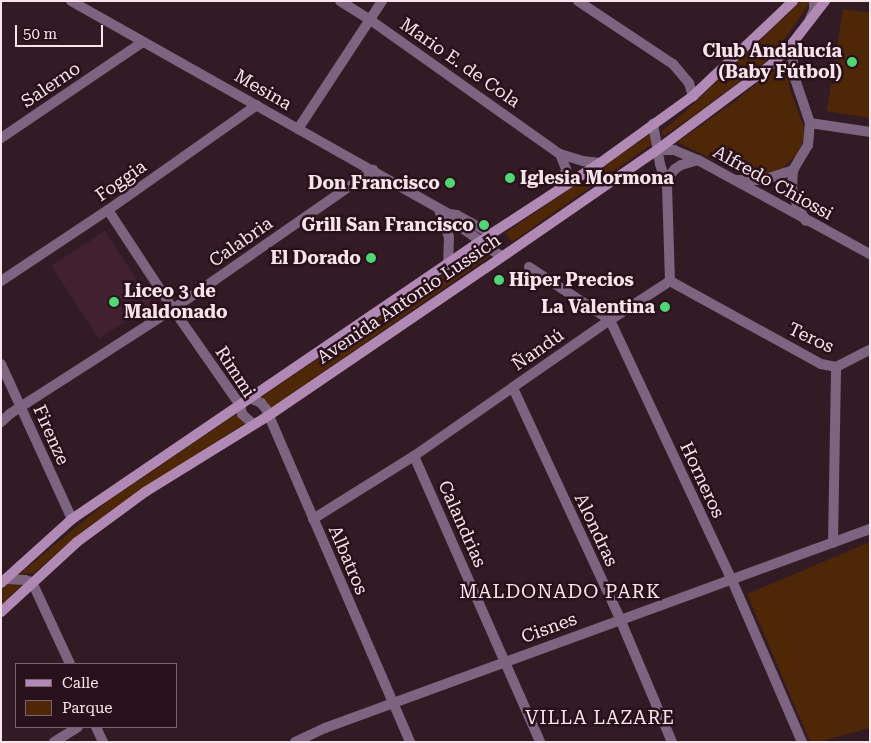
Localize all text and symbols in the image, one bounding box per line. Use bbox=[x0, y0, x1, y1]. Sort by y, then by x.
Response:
street label: Mario E. de Cola bbox=[396, 14, 524, 112]
scale bar bbox=[18, 15, 105, 47]
text: 50 m bbox=[23, 25, 57, 43]
place label: Club Andalucía (Baby Fútbol) bbox=[703, 41, 842, 84]
marker: Club Andalucía (Baby Fútbol) bbox=[846, 56, 858, 68]
street label: Salerno bbox=[17, 57, 85, 113]
street label: Mesina bbox=[231, 65, 295, 115]
street label: Alfredo Chiossi bbox=[709, 141, 837, 225]
street label: Foggia bbox=[91, 156, 151, 206]
place label: Iglesia Mormona bbox=[520, 167, 674, 189]
place label: Don Francisco bbox=[308, 172, 440, 194]
marker: Iglesia Mormona bbox=[504, 172, 516, 184]
marker: Don Francisco bbox=[444, 177, 456, 189]
street label: Calabria bbox=[205, 212, 277, 272]
place label: Grill San Francisco bbox=[301, 214, 474, 236]
marker: Grill San Francisco bbox=[478, 219, 490, 231]
street label: Avenida Antonio Lussich bbox=[313, 229, 505, 369]
place label: El Dorado bbox=[271, 247, 361, 269]
marker: El Dorado bbox=[365, 252, 377, 264]
place label: Hiper Precios bbox=[509, 269, 634, 291]
marker: Hiper Precios bbox=[493, 274, 505, 286]
place label: Liceo 3 de Maldonado bbox=[124, 281, 228, 324]
marker: Liceo 3 de Maldonado bbox=[108, 296, 120, 308]
place label: La Valentina bbox=[541, 296, 655, 318]
marker: La Valentina bbox=[659, 301, 671, 313]
street label: Teros bbox=[785, 318, 837, 358]
street label: Ñandú bbox=[508, 324, 568, 376]
street label: Rimmi bbox=[210, 342, 260, 402]
street label: Firenze bbox=[28, 402, 74, 468]
street label: Horneros bbox=[675, 438, 729, 522]
street label: Calandrias bbox=[433, 477, 491, 571]
street label: Alondras bbox=[570, 490, 622, 570]
street label: Albatros bbox=[324, 522, 372, 598]
district label: MALDONADO PARK bbox=[457, 581, 663, 603]
street label: Cisnes bbox=[518, 608, 580, 648]
legend bbox=[15, 663, 178, 728]
text: Calle bbox=[62, 674, 98, 692]
text: Parque bbox=[62, 699, 113, 717]
district label: VILLA LAZARE bbox=[524, 707, 676, 729]

